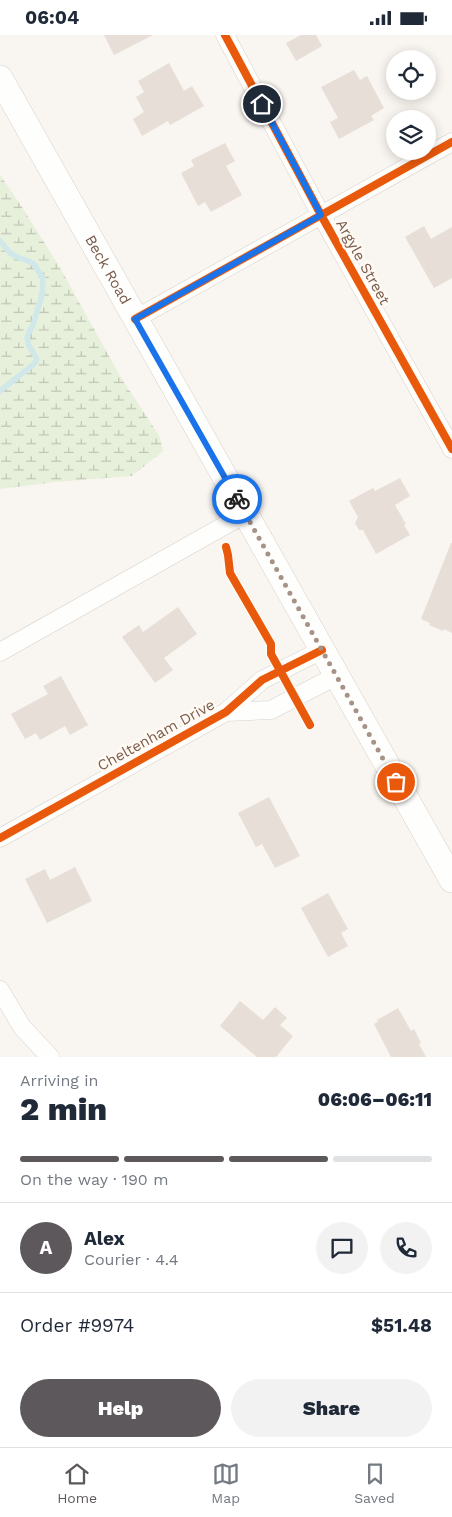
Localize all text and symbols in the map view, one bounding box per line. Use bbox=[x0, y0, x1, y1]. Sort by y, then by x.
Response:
text: 06:04 bbox=[25, 6, 79, 29]
map controls bbox=[386, 50, 436, 160]
button: locate bbox=[386, 50, 436, 100]
pin bbox=[241, 83, 283, 125]
icon: home bbox=[248, 90, 276, 118]
button: layers bbox=[386, 110, 436, 160]
street label: Argyle Street bbox=[332, 216, 394, 308]
street label: Beck Road bbox=[81, 232, 135, 308]
courier bbox=[212, 474, 262, 524]
icon: bike bbox=[223, 485, 251, 513]
street label: Cheltenham Drive bbox=[94, 695, 218, 775]
pin bbox=[375, 761, 417, 803]
icon: bag bbox=[382, 768, 410, 796]
text: Arriving in bbox=[20, 1071, 98, 1090]
text: 06:06–06:11 bbox=[318, 1088, 432, 1111]
text: 2 min bbox=[20, 1090, 107, 1128]
text: On the way · 190 m bbox=[20, 1170, 169, 1189]
button: chat bbox=[316, 1222, 368, 1274]
button: phone bbox=[380, 1222, 432, 1274]
text: Alex bbox=[84, 1227, 125, 1250]
text: A bbox=[40, 1236, 52, 1259]
text: Courier · 4.4 bbox=[84, 1250, 179, 1269]
text: Order #9974 bbox=[20, 1314, 134, 1337]
text: $51.48 bbox=[371, 1314, 432, 1337]
button: Help bbox=[20, 1379, 221, 1437]
button: Share bbox=[231, 1379, 432, 1437]
tab: Home bbox=[57, 1460, 97, 1506]
tab: Map bbox=[211, 1460, 240, 1506]
tab: Saved bbox=[354, 1460, 395, 1506]

